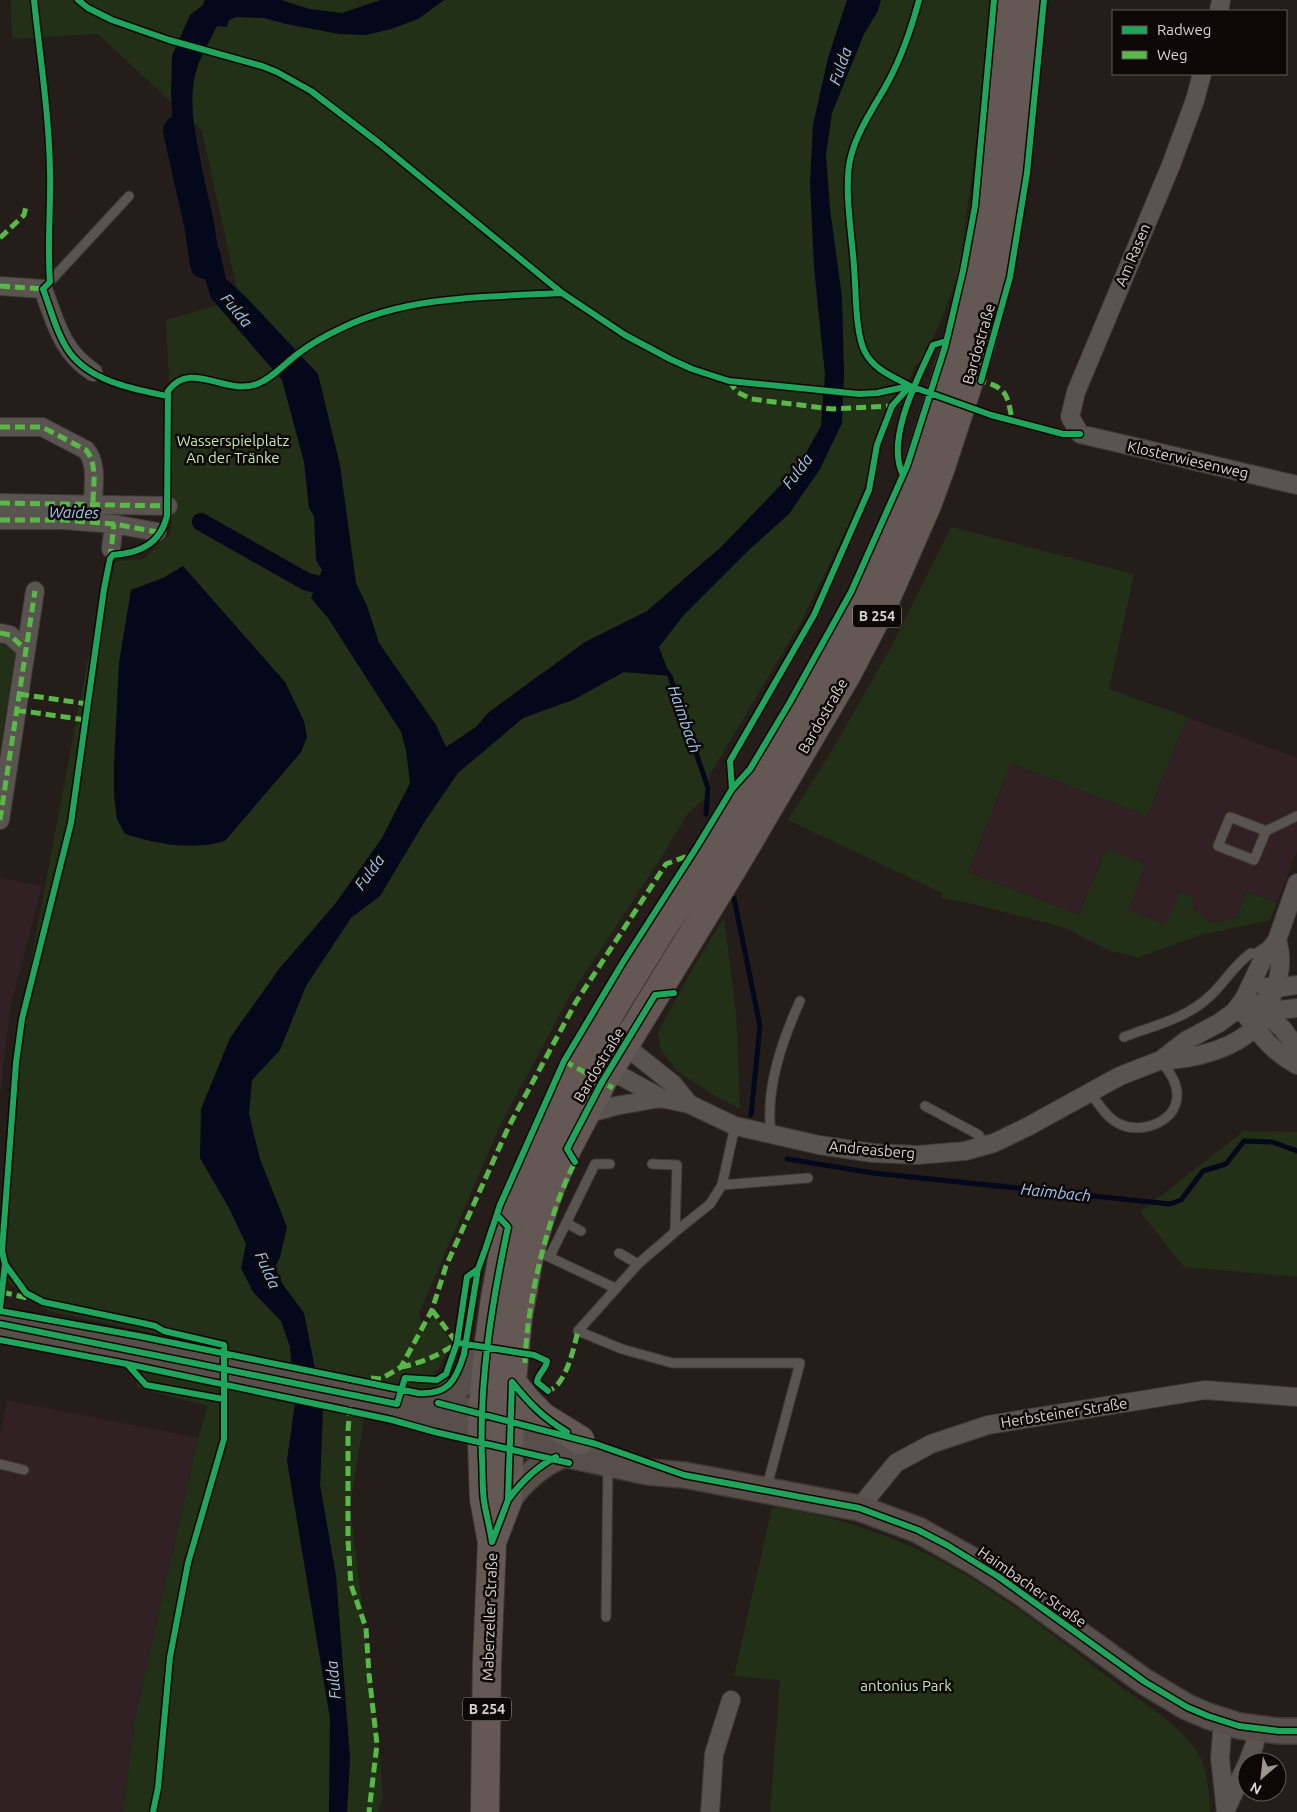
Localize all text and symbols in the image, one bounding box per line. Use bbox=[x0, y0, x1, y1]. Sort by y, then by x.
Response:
legend bbox=[1112, 10, 1287, 75]
text: Radweg bbox=[1157, 21, 1211, 38]
water label: Fulda bbox=[825, 44, 855, 87]
text: Weg bbox=[1157, 46, 1188, 63]
street label: Am Rasen bbox=[1112, 221, 1153, 289]
water label: Fulda bbox=[218, 289, 257, 331]
street label: Bardostraße bbox=[959, 301, 998, 386]
park label: Wasserspielplatz An der Tränke bbox=[177, 432, 289, 466]
street label: Klosterwiesenweg bbox=[1126, 437, 1250, 482]
water label: Fulda bbox=[778, 450, 816, 492]
water label: Waides bbox=[49, 503, 100, 521]
road number: B 254 bbox=[853, 604, 901, 628]
street label: Bardostraße bbox=[794, 675, 851, 756]
water label: Haimbach bbox=[665, 683, 705, 755]
water label: Fulda bbox=[350, 851, 388, 893]
street label: Bardostraße bbox=[570, 1025, 627, 1105]
street label: Andreasberg bbox=[828, 1137, 916, 1162]
water label: Haimbach bbox=[1020, 1179, 1092, 1205]
water label: Fulda bbox=[252, 1249, 284, 1292]
street label: Herbsteiner Straße bbox=[999, 1394, 1128, 1431]
street label: Haimbacher Straße bbox=[975, 1543, 1090, 1630]
street label: Maberzeller Straße bbox=[479, 1553, 500, 1681]
water label: Fulda bbox=[322, 1660, 344, 1700]
park label: antonius Park bbox=[860, 1677, 952, 1694]
road number: B 254 bbox=[463, 1698, 511, 1720]
north arrow bbox=[1237, 1752, 1287, 1802]
text: N bbox=[1248, 1779, 1264, 1798]

